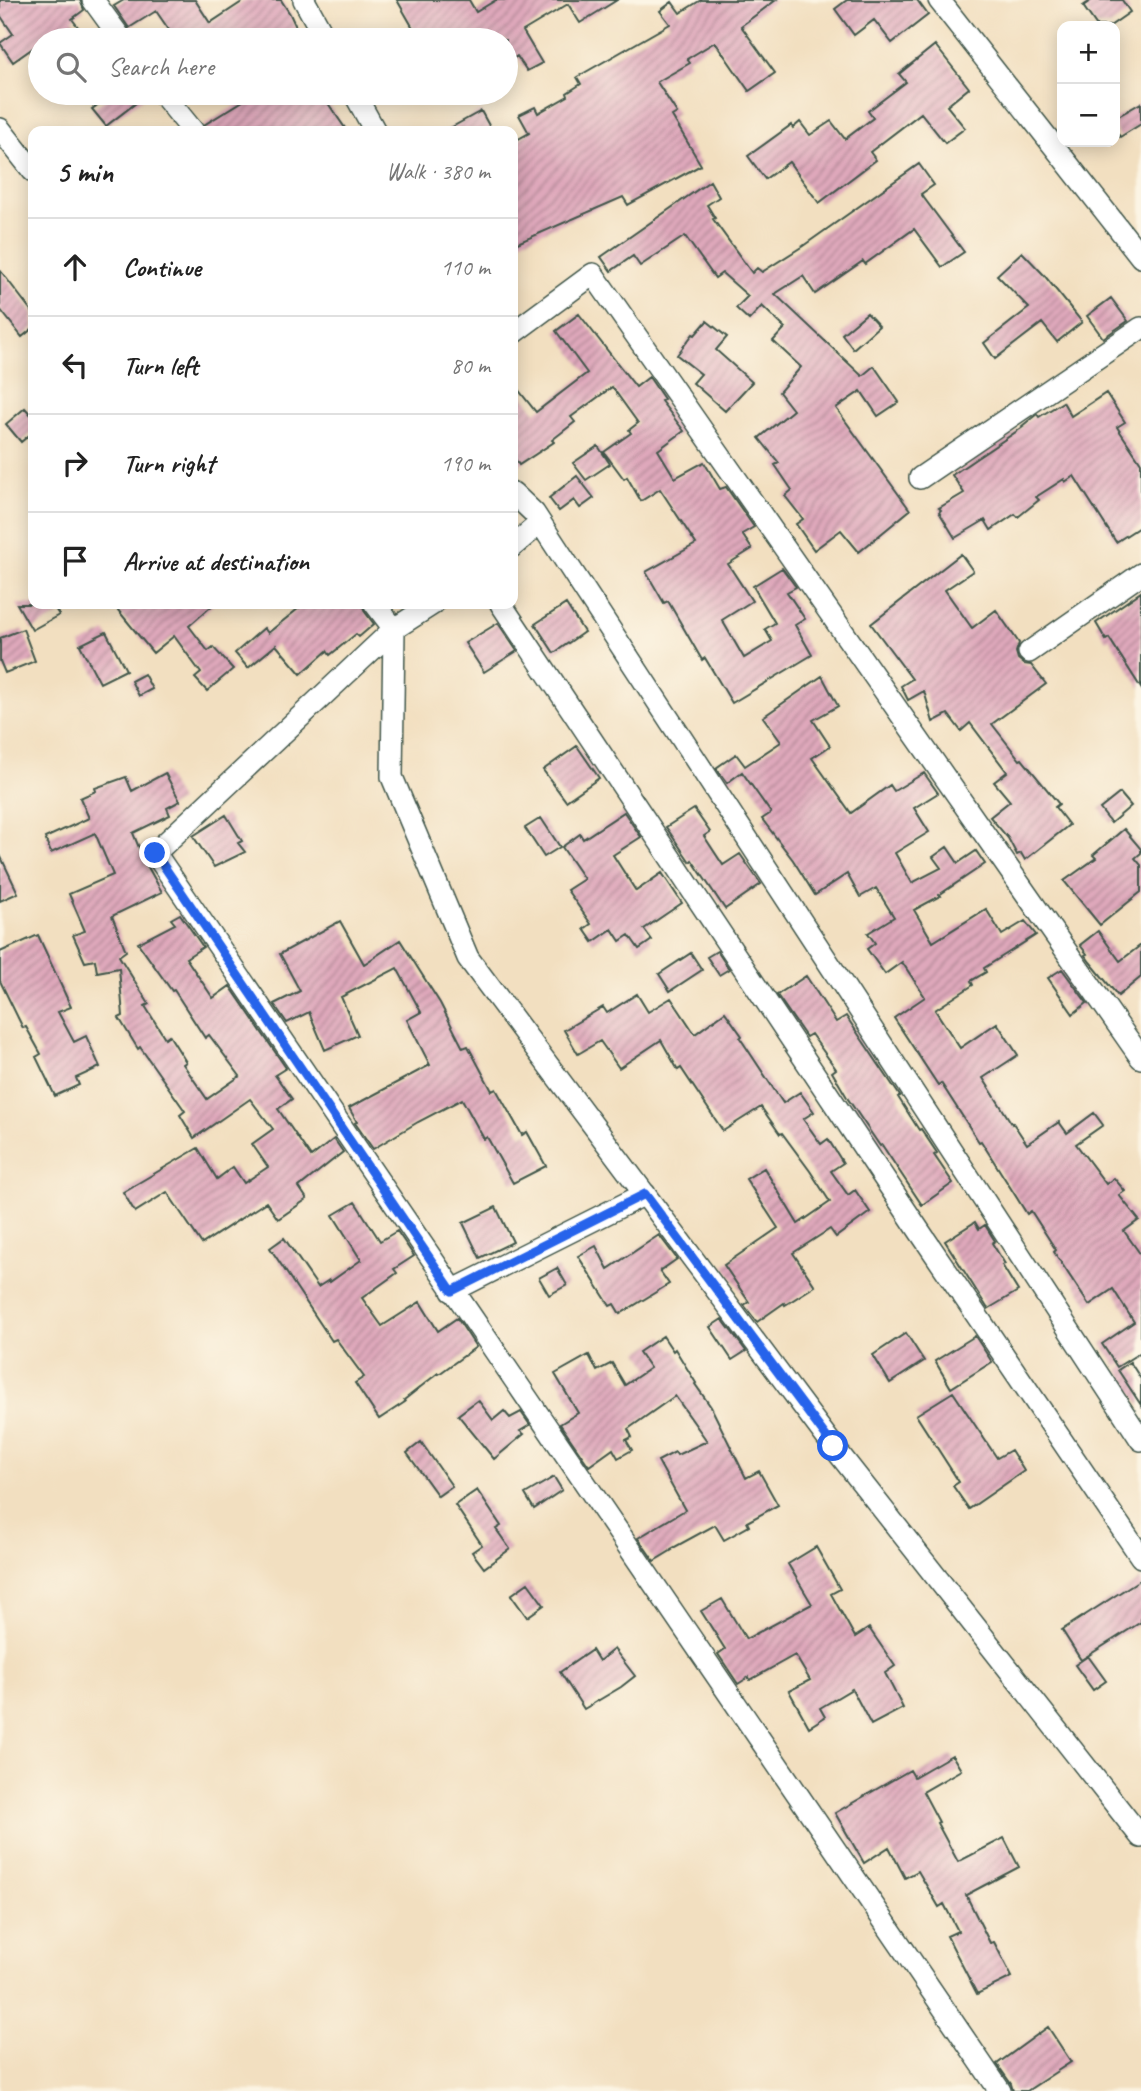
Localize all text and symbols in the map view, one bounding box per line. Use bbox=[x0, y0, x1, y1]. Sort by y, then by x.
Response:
map controls bbox=[1057, 21, 1120, 147]
button: + bbox=[1057, 21, 1120, 84]
search box bbox=[28, 28, 518, 105]
icon: search bbox=[52, 48, 90, 86]
text: Search here bbox=[108, 50, 214, 83]
button: − bbox=[1057, 84, 1120, 147]
text: 5 min bbox=[56, 153, 113, 191]
text: Walk · 380 m bbox=[386, 157, 490, 186]
icon: ahead bbox=[56, 248, 94, 286]
text: Continue bbox=[123, 251, 201, 284]
text: 110 m bbox=[441, 253, 490, 282]
icon: left bbox=[56, 346, 94, 384]
text: Turn left bbox=[123, 349, 198, 382]
text: 80 m bbox=[451, 351, 490, 380]
icon: right bbox=[56, 444, 94, 482]
text: Turn right bbox=[123, 447, 214, 480]
text: 190 m bbox=[441, 449, 490, 478]
icon: arrive bbox=[56, 542, 94, 580]
text: Arrive at destination bbox=[123, 545, 309, 578]
route end bbox=[139, 837, 170, 868]
route start bbox=[817, 1430, 848, 1461]

